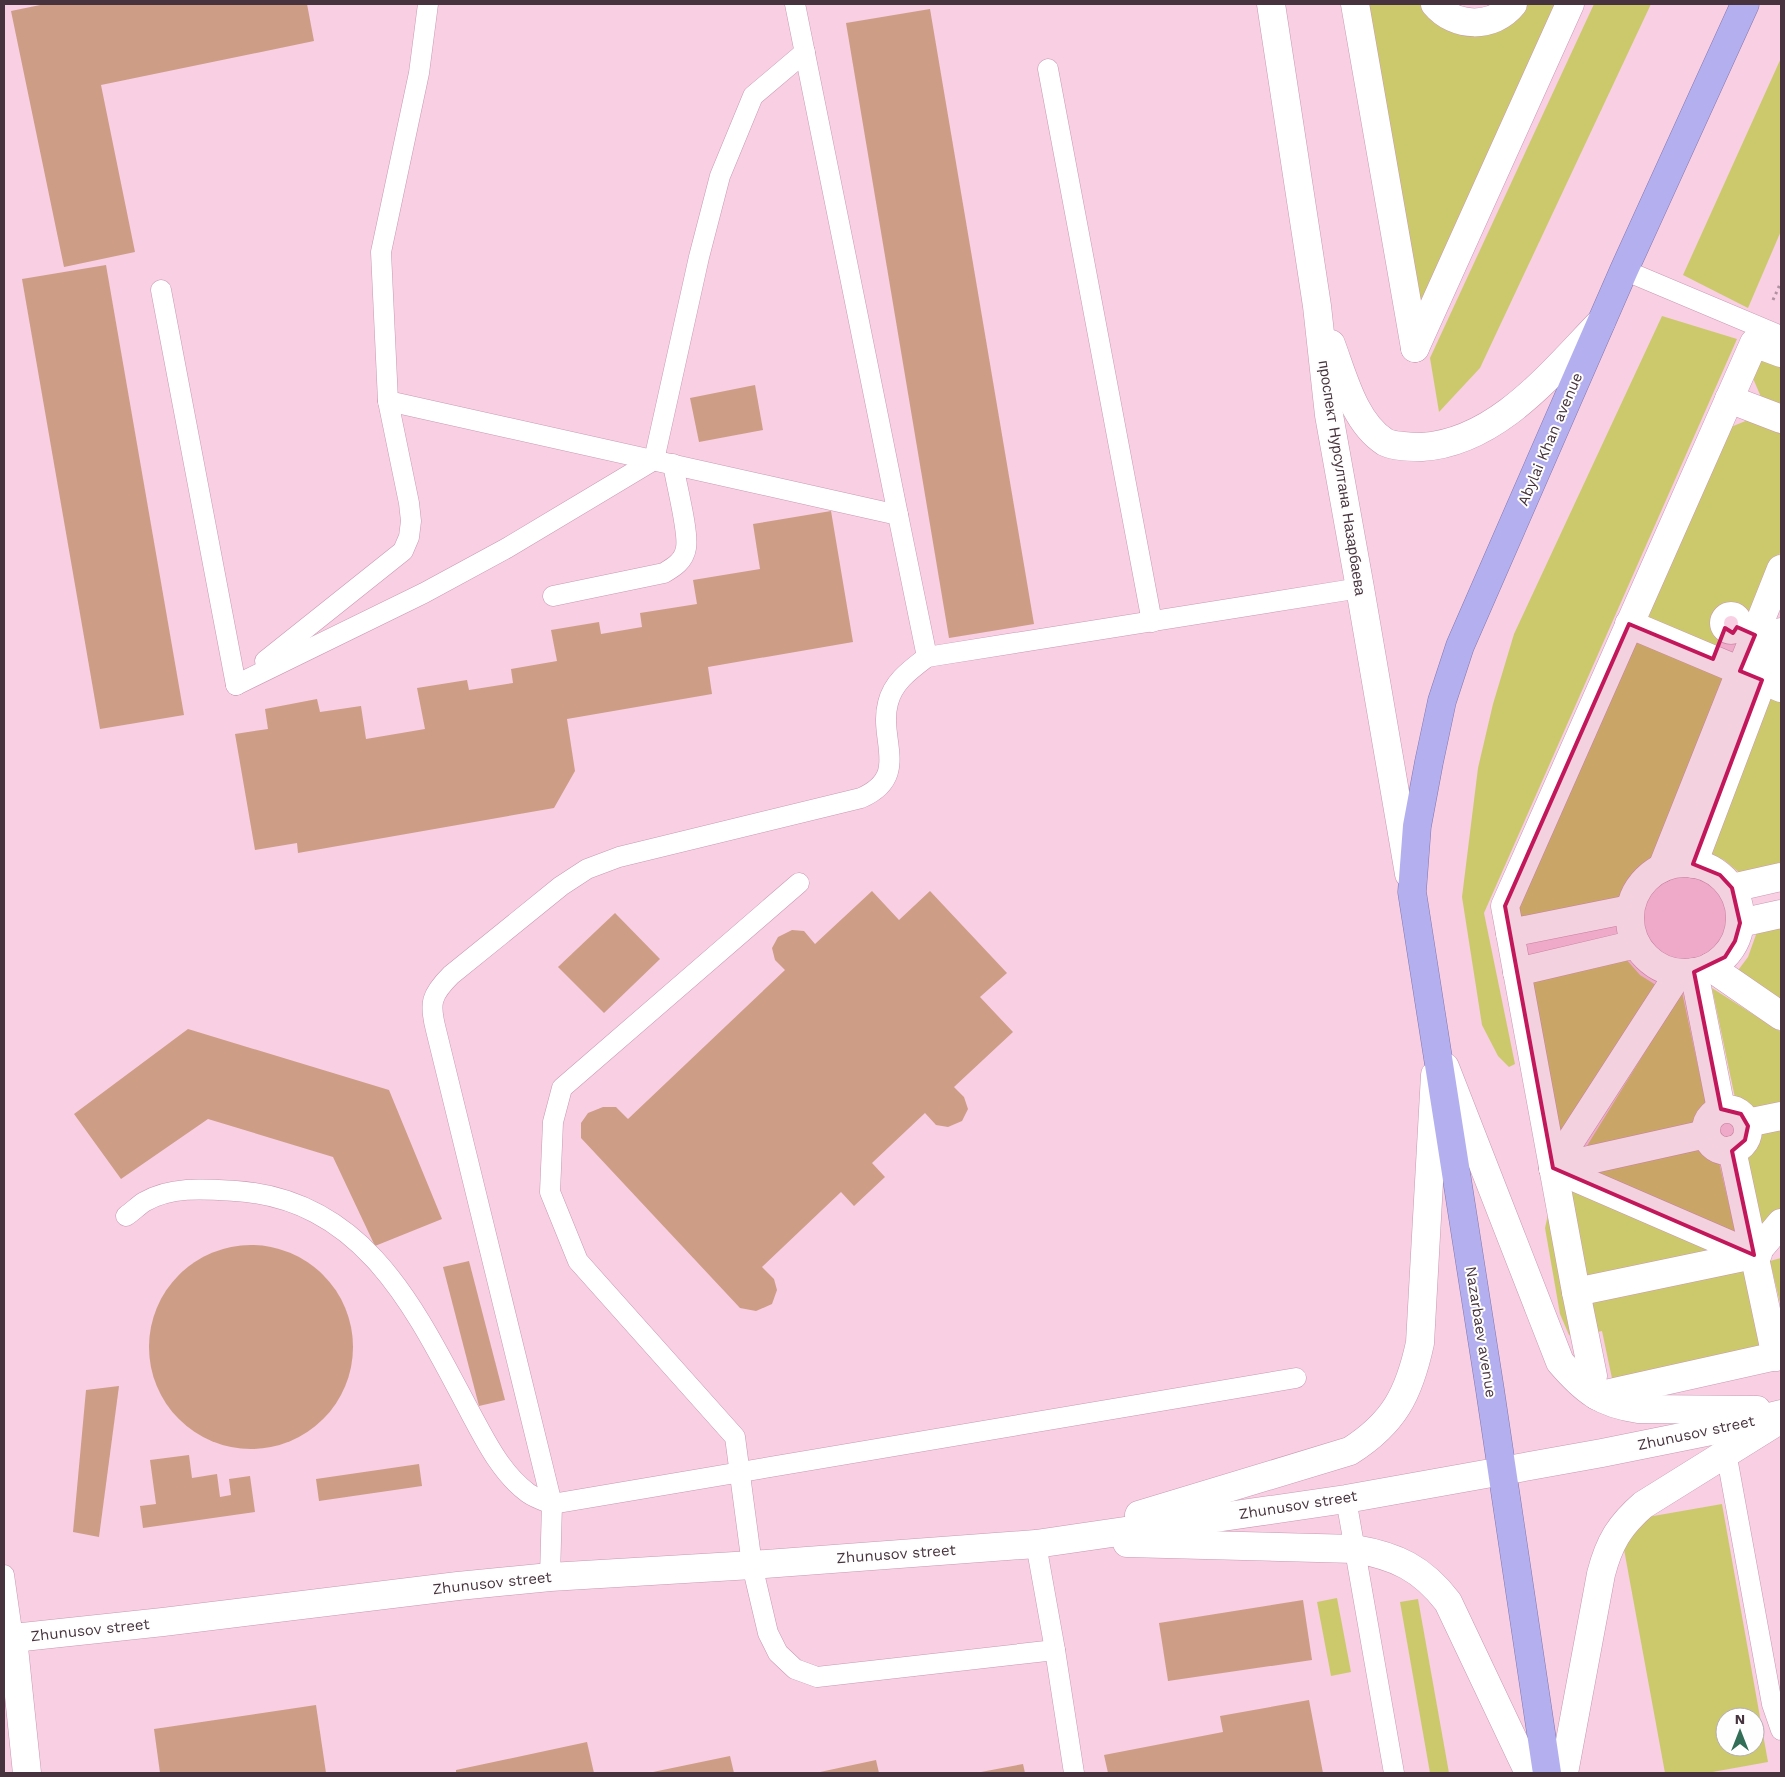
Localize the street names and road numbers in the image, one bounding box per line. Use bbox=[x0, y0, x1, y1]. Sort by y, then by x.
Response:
street label: проспект Нурсултана Назарбаева bbox=[1315, 359, 1370, 598]
street label: Abylai Khan avenue bbox=[1514, 370, 1586, 508]
street label: Nazarbaev avenue bbox=[1462, 1265, 1500, 1399]
street label: Zhunusov street bbox=[1636, 1412, 1757, 1454]
street label: Zhunusov street bbox=[1238, 1487, 1359, 1523]
street label: Zhunusov street bbox=[836, 1541, 957, 1567]
street label: Zhunusov street bbox=[432, 1568, 553, 1598]
street label: Zhunusov street bbox=[30, 1615, 151, 1645]

